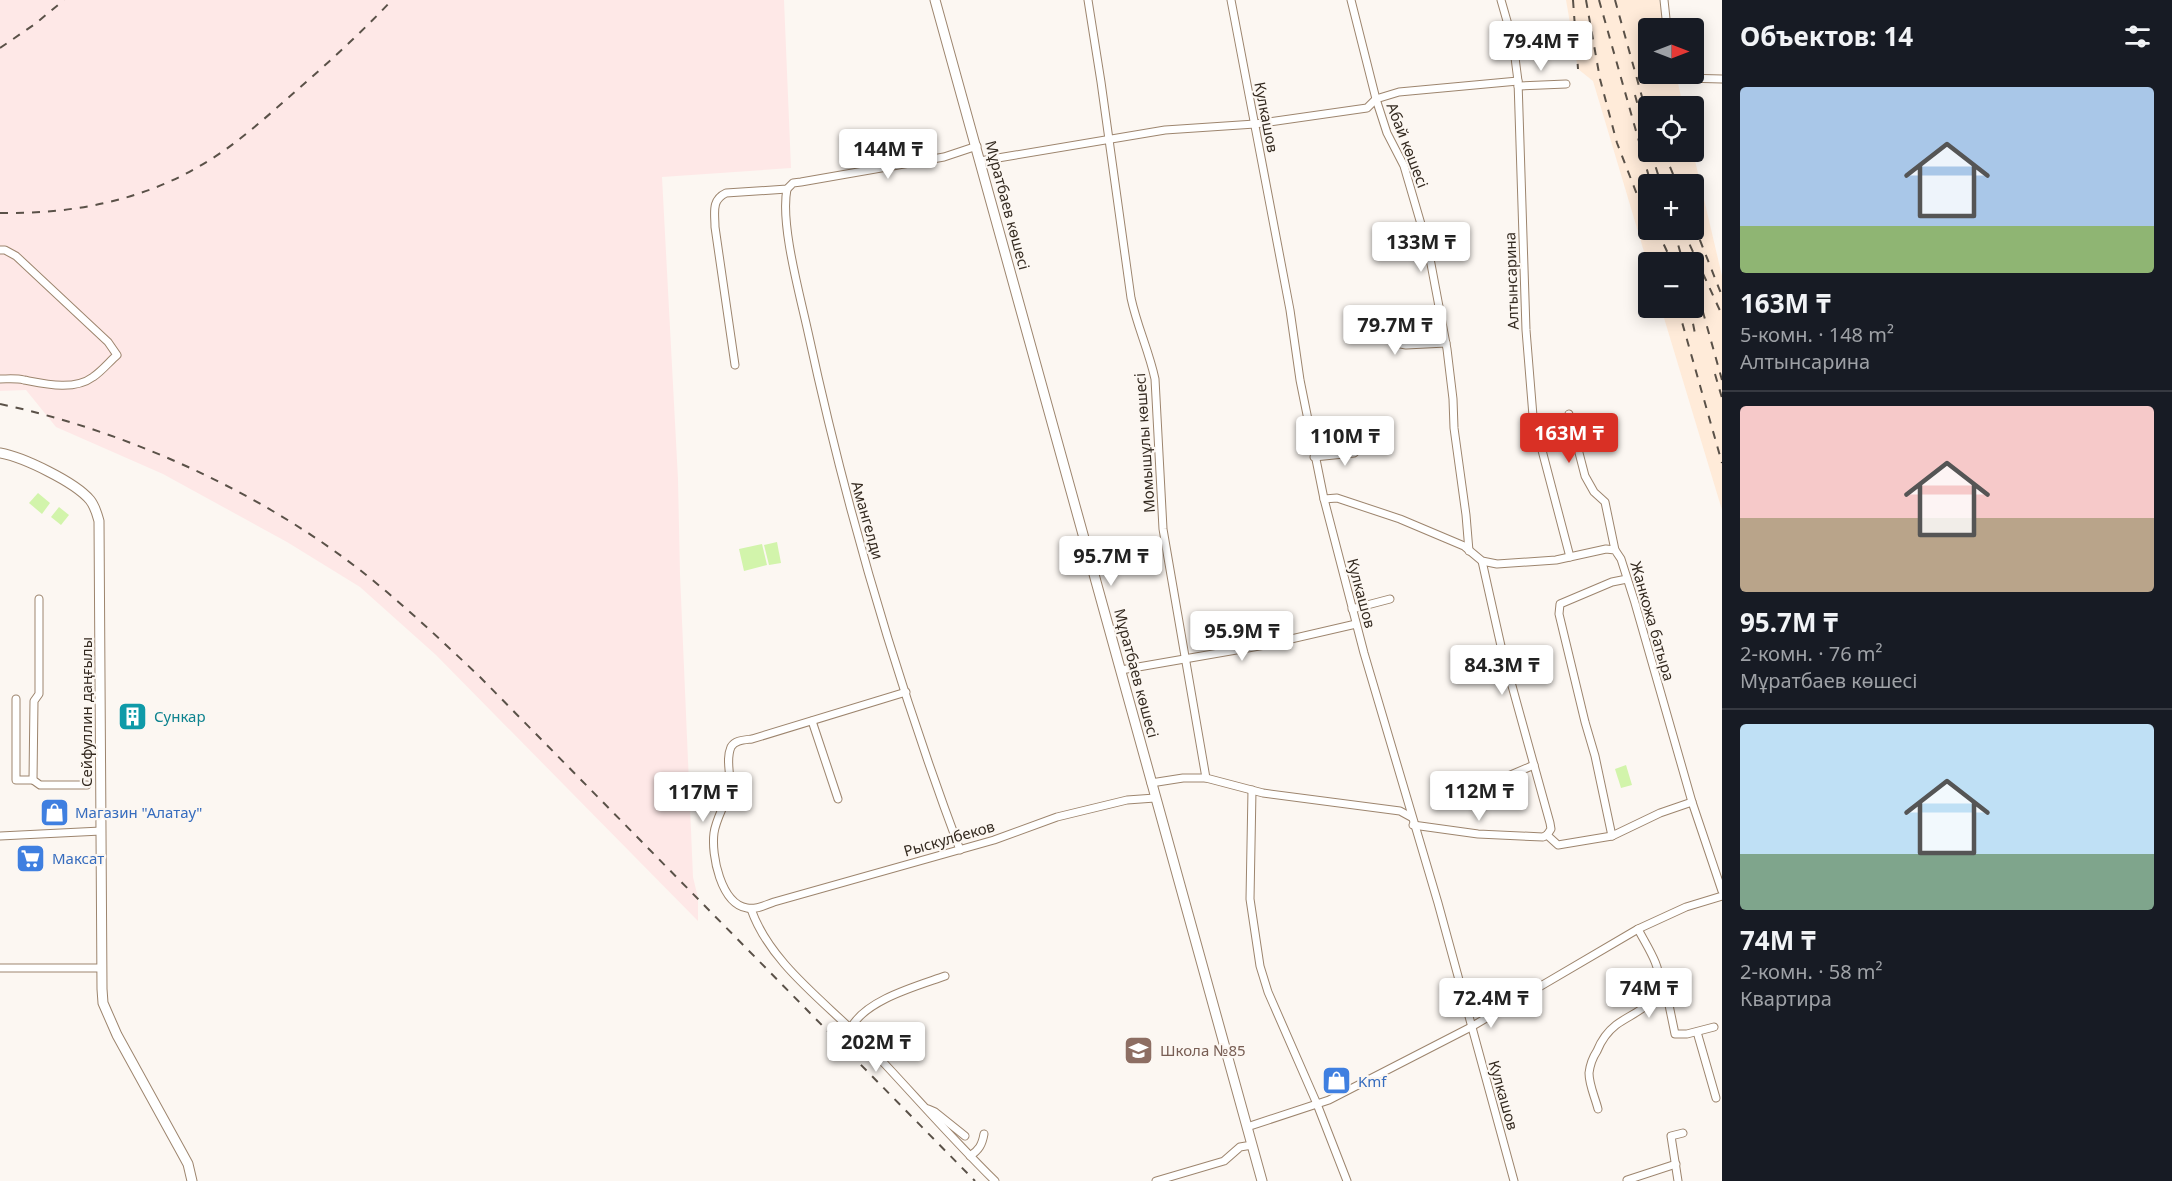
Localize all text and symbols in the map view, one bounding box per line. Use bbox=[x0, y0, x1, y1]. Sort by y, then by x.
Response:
north arrow bbox=[1638, 18, 1704, 84]
map controls bbox=[1638, 18, 1704, 318]
text: Объектов: 14 bbox=[1740, 18, 1913, 54]
icon: filters bbox=[2121, 20, 2154, 53]
pin: 79.4M ₸ bbox=[1486, 21, 1596, 72]
text: 79.4M ₸ bbox=[1503, 27, 1579, 54]
street label: Кулкашов bbox=[1250, 80, 1284, 154]
button: locate bbox=[1638, 96, 1704, 162]
street label: Абай көшесі bbox=[1383, 100, 1433, 190]
icon: home bbox=[1893, 126, 2001, 234]
pin: 144M ₸ bbox=[839, 129, 937, 180]
text: 144M ₸ bbox=[853, 135, 923, 162]
street label: Мұратбаев көшесі bbox=[981, 138, 1035, 272]
button: + bbox=[1638, 174, 1704, 240]
pin: 133M ₸ bbox=[1372, 222, 1470, 273]
text: 133M ₸ bbox=[1386, 228, 1456, 255]
street label: Алтынсарина bbox=[1499, 232, 1523, 330]
button: − bbox=[1638, 252, 1704, 318]
text: 163M ₸ bbox=[1740, 285, 1831, 321]
pin: 79.7M ₸ bbox=[1340, 305, 1450, 356]
text: 79.7M ₸ bbox=[1357, 311, 1433, 338]
text: 5-комн. · 148 m² bbox=[1740, 321, 1894, 348]
text: Алтынсарина bbox=[1740, 348, 1870, 375]
street label: Момышұлы көшесі bbox=[1129, 372, 1159, 514]
pin: 163M ₸ bbox=[1520, 413, 1618, 464]
pin: 110M ₸ bbox=[1296, 416, 1394, 467]
text: 163M ₸ bbox=[1534, 419, 1604, 446]
text: 110M ₸ bbox=[1310, 422, 1380, 449]
icon: home bbox=[1893, 445, 2001, 553]
street label: Амангелди bbox=[847, 479, 889, 561]
pin: 95.7M ₸ bbox=[1056, 536, 1166, 587]
text: 95.7M ₸ bbox=[1073, 542, 1149, 569]
street label: Кулкашов bbox=[1343, 556, 1381, 630]
street label: Жанкожа батыра bbox=[1626, 559, 1680, 683]
text: 95.7M ₸ bbox=[1740, 604, 1838, 640]
street label: Мұратбаев көшесі bbox=[1110, 606, 1164, 740]
pin: 95.9M ₸ bbox=[1187, 611, 1297, 662]
text: 95.9M ₸ bbox=[1204, 617, 1280, 644]
street label: Сейфуллин даңғылы bbox=[76, 637, 96, 787]
text: 2-комн. · 76 m² bbox=[1740, 640, 1883, 667]
pin: 84.3M ₸ bbox=[1447, 645, 1557, 696]
text: 84.3M ₸ bbox=[1464, 651, 1540, 678]
text: Мұратбаев көшесі bbox=[1740, 667, 1917, 694]
building icon: Сункар bbox=[117, 700, 149, 732]
place label: Сункар bbox=[154, 706, 206, 726]
icon: home bbox=[1893, 763, 2001, 871]
pin: 112M ₸ bbox=[1430, 771, 1528, 822]
pin: 117M ₸ bbox=[654, 772, 752, 823]
text: 112M ₸ bbox=[1444, 777, 1514, 804]
text: 117M ₸ bbox=[668, 778, 738, 805]
shop icon: Магазин "Алатау" bbox=[38, 796, 70, 828]
place label: Магазин "Алатау" bbox=[75, 802, 202, 822]
street label: Рыскулбеков bbox=[901, 815, 997, 861]
supermarket icon: Максат bbox=[15, 842, 47, 874]
place label: Максат bbox=[52, 848, 104, 868]
text: 74M ₸ bbox=[1740, 922, 1816, 958]
text: 2-комн. · 58 m² bbox=[1740, 958, 1883, 985]
pin: 74M ₸ bbox=[1607, 968, 1691, 1019]
text: 74M ₸ bbox=[1620, 974, 1678, 1001]
pin: 72.4M ₸ bbox=[1436, 978, 1546, 1029]
text: 72.4M ₸ bbox=[1453, 984, 1529, 1011]
text: Квартира bbox=[1740, 985, 1832, 1012]
pin: 202M ₸ bbox=[827, 1022, 925, 1073]
text: 202M ₸ bbox=[841, 1028, 911, 1055]
school or university icon: Школа №85 bbox=[1123, 1034, 1155, 1066]
place label: Школа №85 bbox=[1160, 1040, 1246, 1060]
street label: Кулкашов bbox=[1485, 1058, 1523, 1132]
shop icon: Kmf bbox=[1321, 1065, 1353, 1097]
place label: Kmf bbox=[1358, 1071, 1387, 1091]

